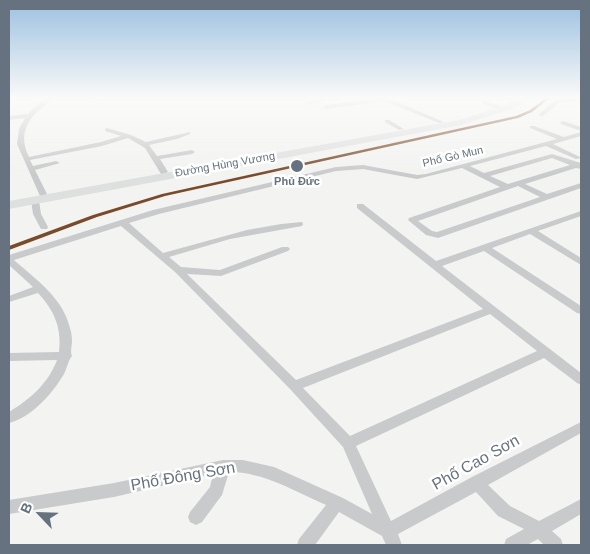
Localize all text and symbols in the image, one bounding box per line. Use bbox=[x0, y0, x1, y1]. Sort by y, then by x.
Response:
street label: Phố Gò Mun bbox=[421, 144, 485, 170]
street label: Đường Hùng Vương bbox=[174, 150, 276, 180]
marker: Phủ Đức bbox=[289, 158, 305, 174]
place label: Phủ Đức bbox=[274, 175, 320, 189]
street label: Phố Cao Sơn bbox=[429, 431, 523, 495]
street label: Phố Đông Sơn bbox=[129, 458, 237, 496]
north arrow bbox=[15, 489, 65, 539]
text: B bbox=[17, 500, 36, 516]

